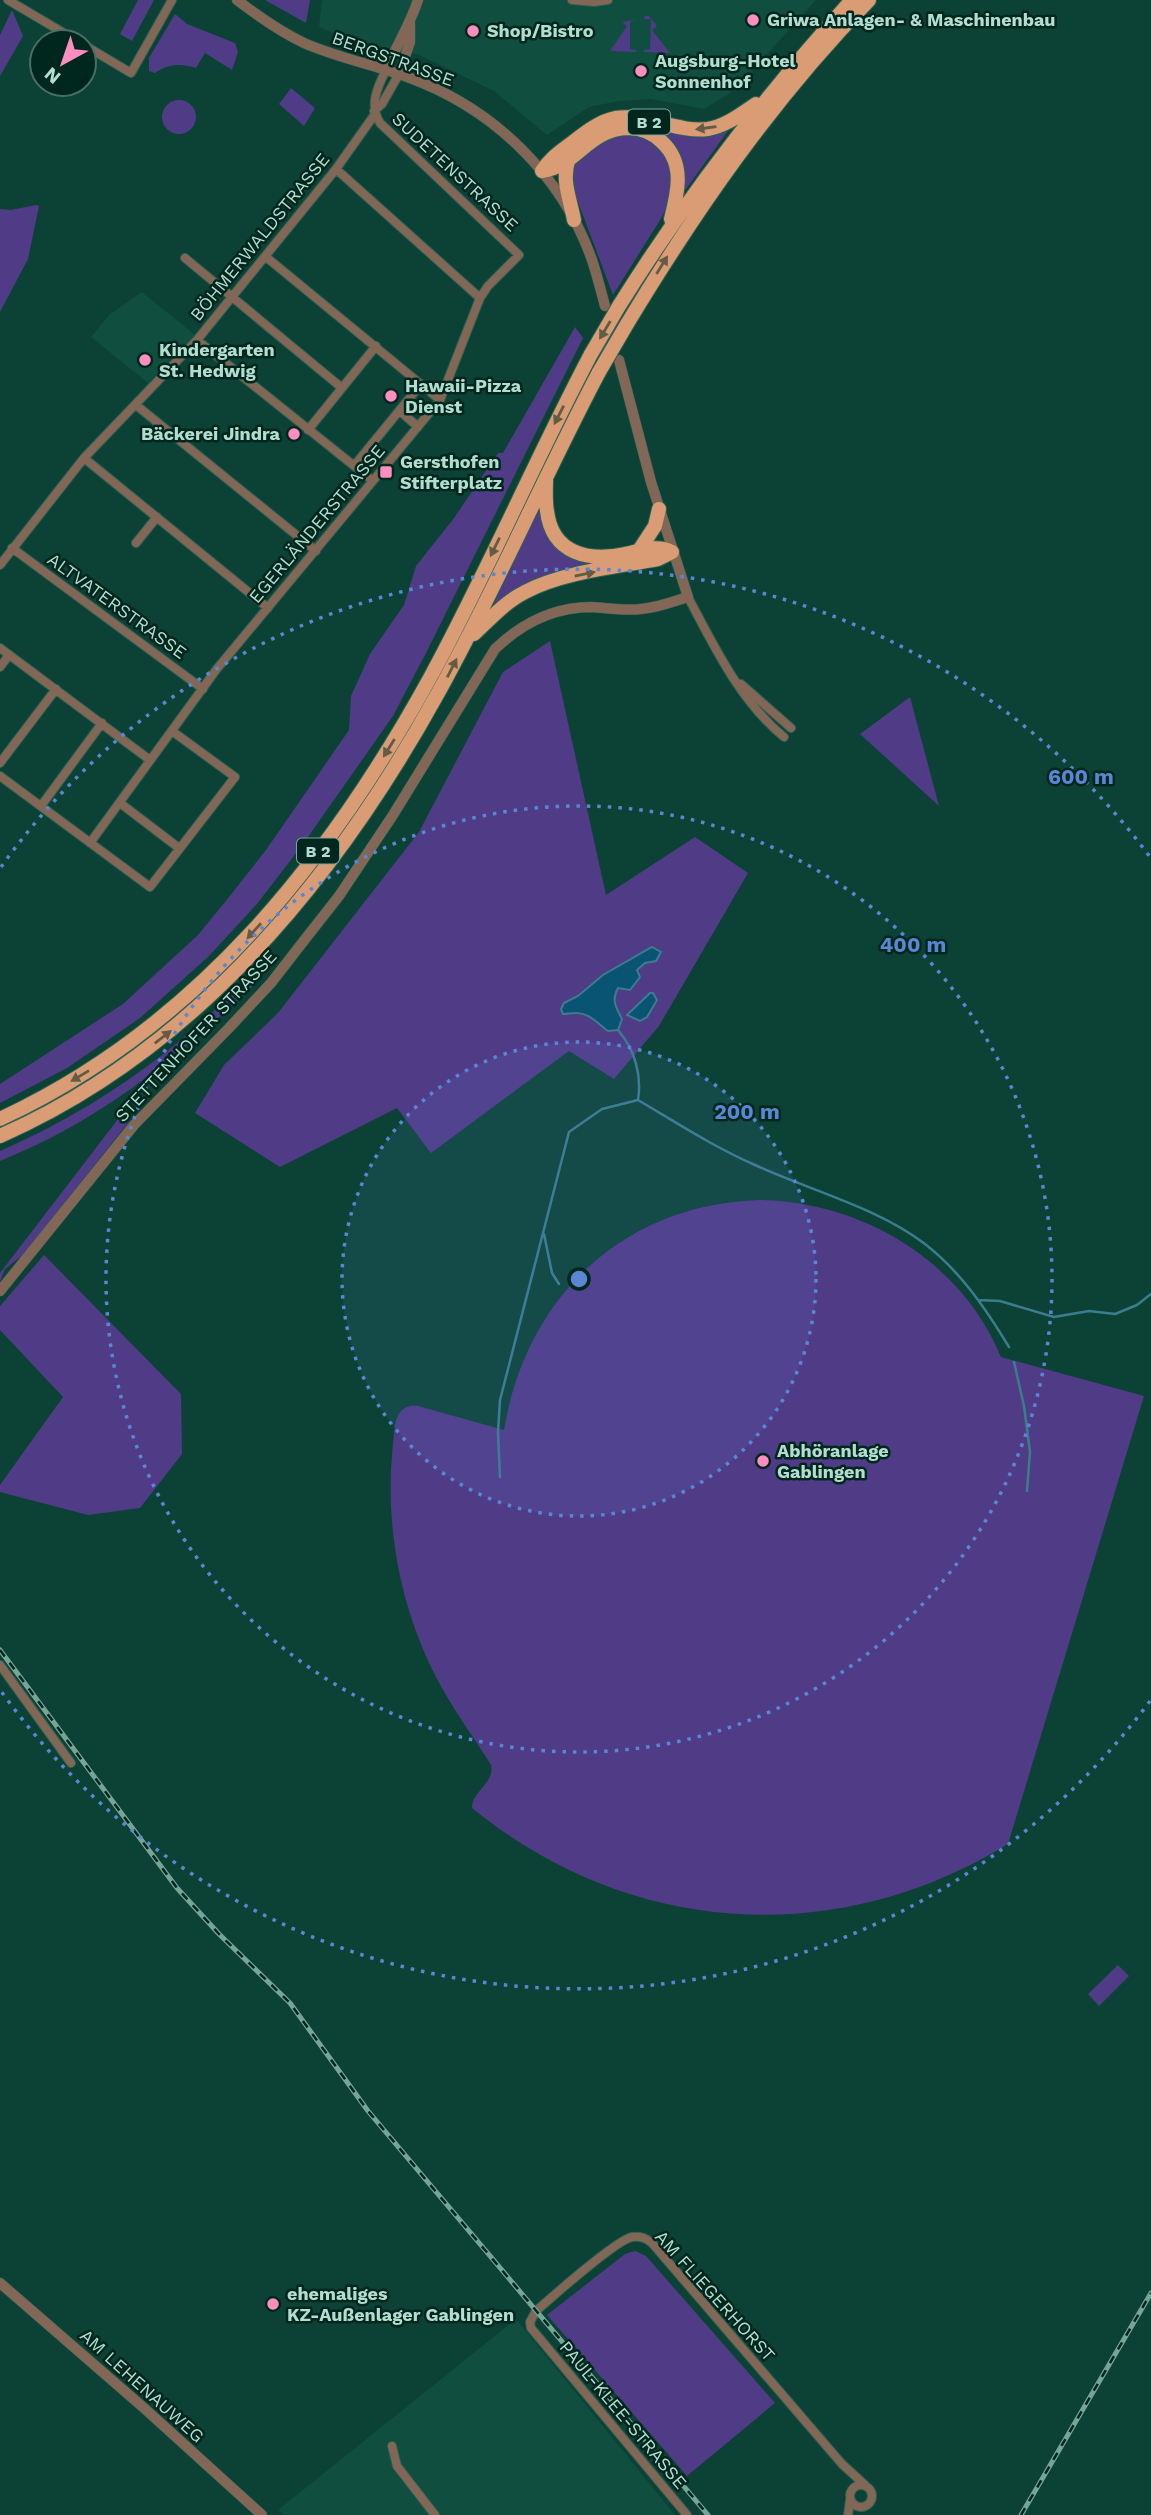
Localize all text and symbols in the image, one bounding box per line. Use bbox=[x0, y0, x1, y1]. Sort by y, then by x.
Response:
place label: Griwa Anlagen- & Maschinenbau bbox=[767, 9, 1055, 30]
marker: Griwa Anlagen- & Maschinenbau bbox=[745, 12, 761, 28]
place label: Shop/Bistro bbox=[487, 20, 594, 41]
marker: Shop/Bistro bbox=[465, 23, 481, 39]
street label: BERGSTRASSE bbox=[329, 27, 457, 90]
north arrow bbox=[28, 28, 98, 98]
place label: Augsburg-Hotel Sonnenhof bbox=[655, 50, 796, 92]
text: N bbox=[40, 62, 65, 89]
marker: Augsburg-Hotel Sonnenhof bbox=[633, 63, 649, 79]
street label: SUDETENSTRASSE bbox=[388, 108, 523, 235]
road number: B 2 bbox=[628, 110, 670, 134]
one-way arrow bbox=[695, 122, 717, 133]
street label: BÖHMERWALDSTRASSE bbox=[186, 149, 334, 325]
one-way arrow bbox=[656, 256, 669, 275]
one-way arrow bbox=[598, 321, 611, 340]
place label: Kindergarten St. Hedwig bbox=[159, 339, 275, 381]
marker: Kindergarten St. Hedwig bbox=[137, 352, 153, 368]
place label: Hawaii-Pizza Dienst bbox=[405, 375, 522, 417]
marker: Hawaii-Pizza Dienst bbox=[383, 388, 399, 404]
one-way arrow bbox=[554, 405, 565, 425]
place label: Bäckerei Jindra bbox=[141, 423, 281, 444]
marker: Bäckerei Jindra bbox=[286, 426, 302, 442]
street label: EGERLÄNDERSTRASSE bbox=[244, 440, 389, 607]
place label: Gersthofen Stifterplatz bbox=[400, 451, 502, 493]
marker: Gersthofen Stifterplatz bbox=[378, 464, 394, 480]
one-way arrow bbox=[489, 537, 501, 557]
street label: ALTVATERSTRASSE bbox=[44, 548, 191, 663]
one-way arrow bbox=[574, 568, 596, 579]
one-way arrow bbox=[446, 658, 457, 678]
one-way arrow bbox=[382, 738, 395, 758]
text: 600 m bbox=[1048, 764, 1114, 789]
road number: B 2 bbox=[297, 838, 339, 864]
one-way arrow bbox=[246, 922, 262, 940]
text: 400 m bbox=[880, 932, 946, 957]
street label: STETTENHOFER STRASSE bbox=[110, 945, 281, 1126]
one-way arrow bbox=[153, 1030, 171, 1045]
one-way arrow bbox=[71, 1070, 90, 1083]
text: 200 m bbox=[714, 1099, 780, 1124]
centre of rings bbox=[567, 1267, 591, 1291]
place label: Abhöranlage Gablingen bbox=[777, 1440, 889, 1482]
marker: Abhöranlage Gablingen bbox=[755, 1453, 771, 1469]
street label: AM FLIEGERHORST bbox=[651, 2226, 780, 2365]
place label: ehemaliges KZ-Außenlager Gablingen bbox=[287, 2283, 514, 2325]
marker: ehemaliges KZ-Außenlager Gablingen bbox=[265, 2296, 281, 2312]
street label: AM LEHENAUWEG bbox=[76, 2325, 209, 2447]
street label: PAUL-KLEE-STRASSE bbox=[555, 2337, 691, 2493]

